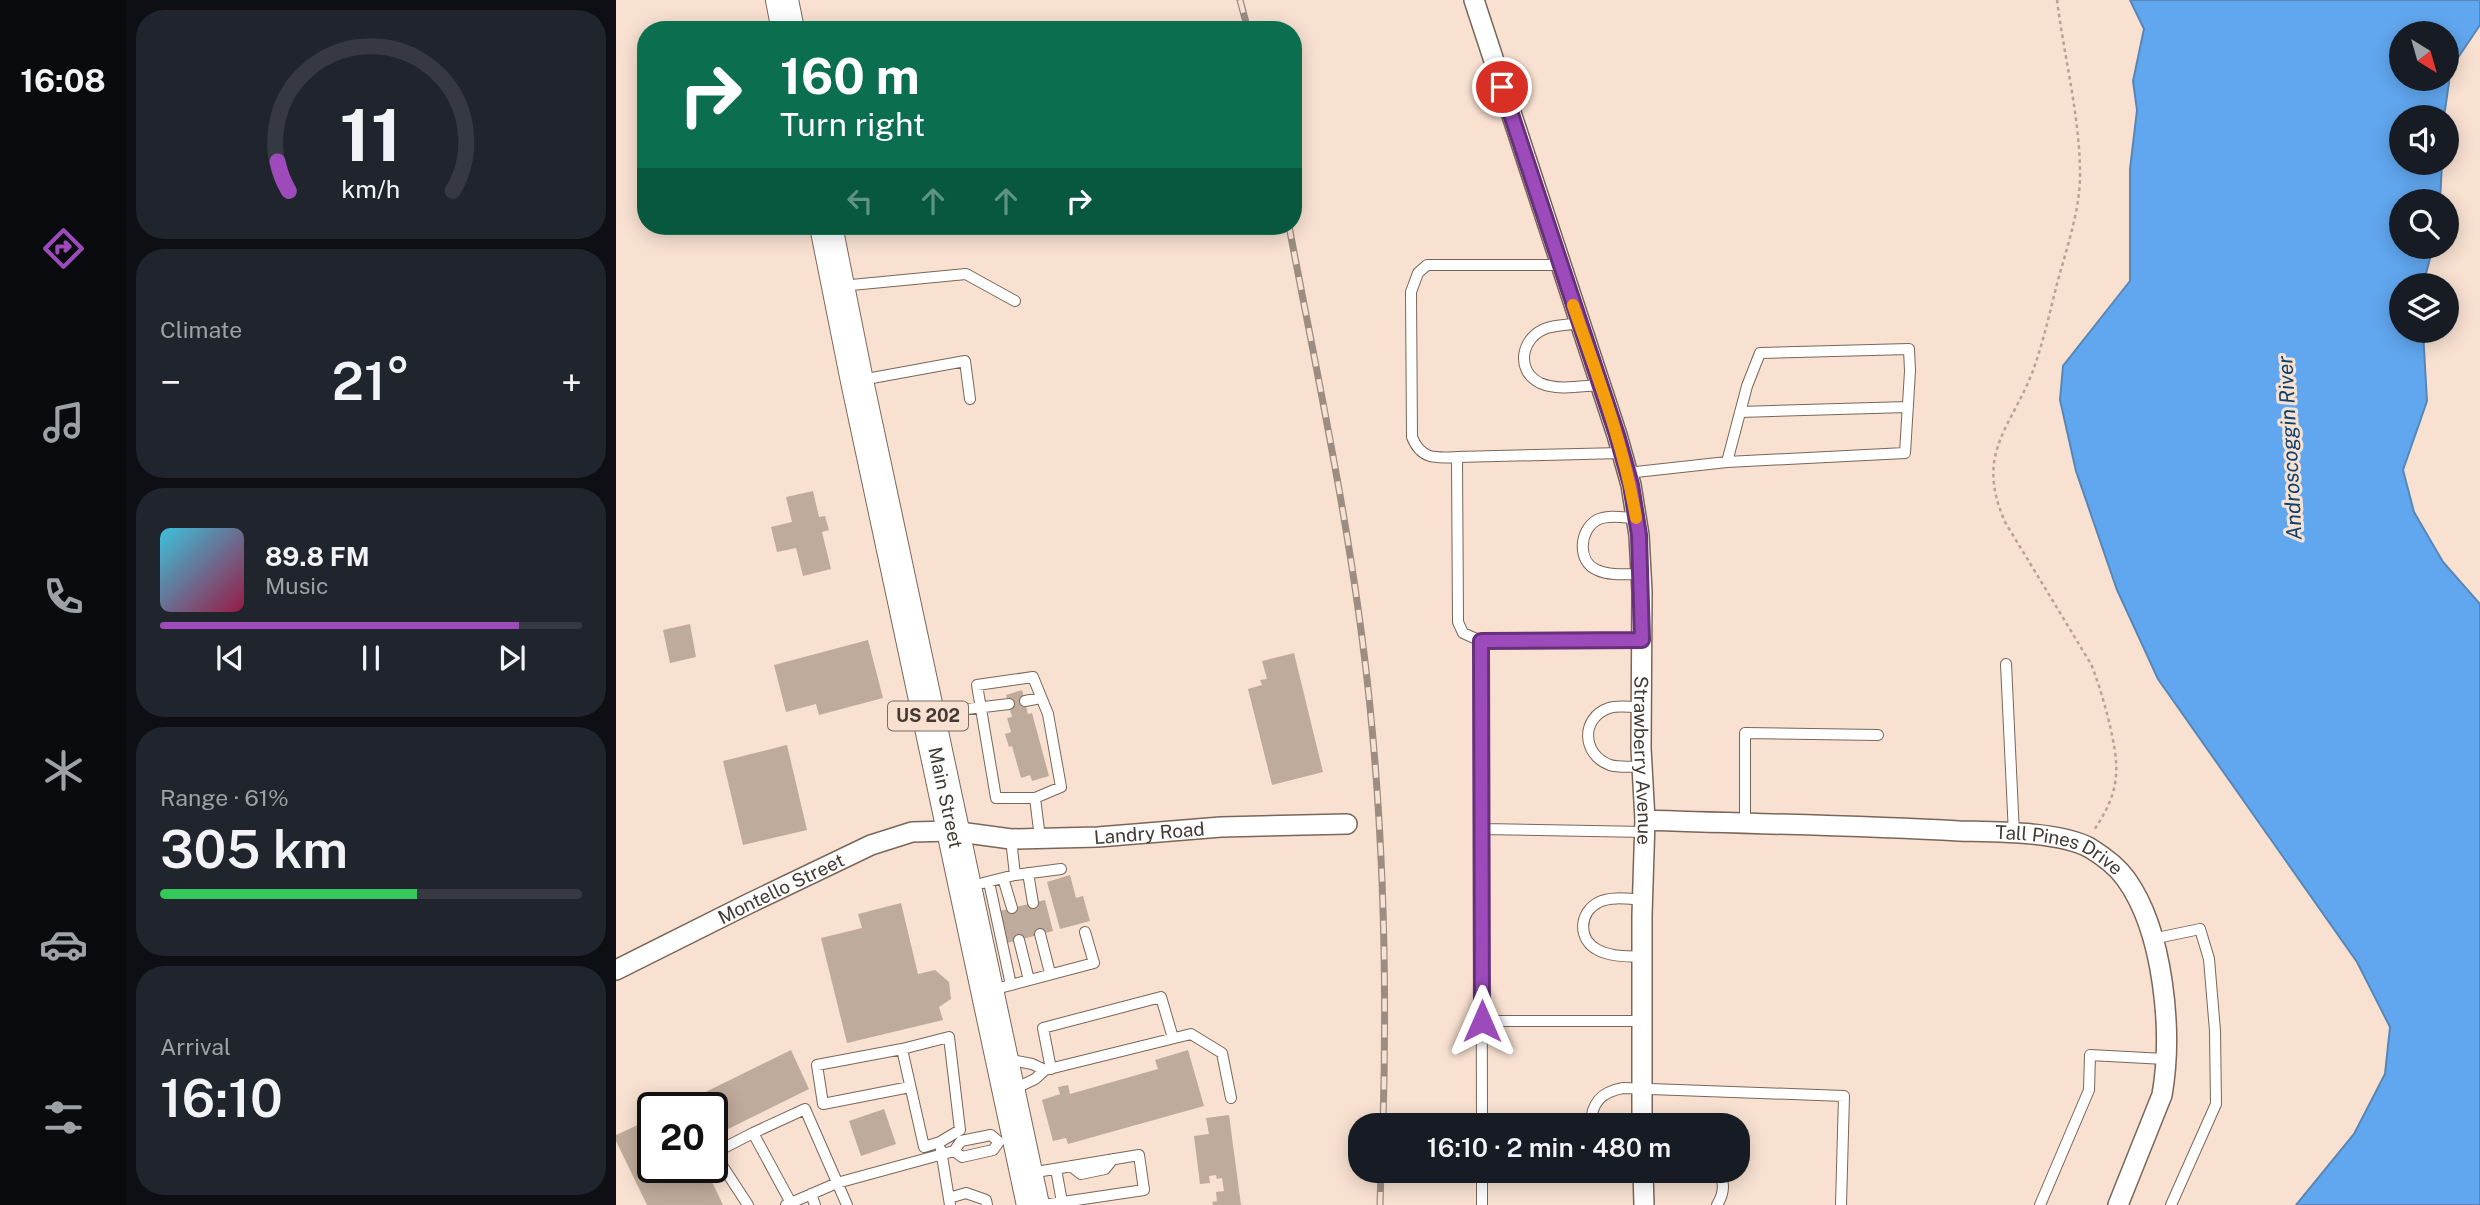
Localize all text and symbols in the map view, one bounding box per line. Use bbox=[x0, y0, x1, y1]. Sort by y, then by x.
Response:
north arrow bbox=[2389, 21, 2459, 91]
map controls bbox=[2389, 21, 2459, 343]
text: 160 m bbox=[780, 47, 920, 105]
icon: right bbox=[665, 49, 756, 140]
pin bbox=[1472, 57, 1532, 117]
text: 16:08 bbox=[20, 62, 106, 99]
icon: arrive bbox=[1483, 68, 1521, 106]
text: 11 bbox=[340, 92, 402, 177]
button: sound bbox=[2389, 105, 2459, 175]
text: Turn right bbox=[780, 106, 925, 143]
text: km/h bbox=[342, 173, 400, 203]
icon: left bbox=[841, 182, 879, 220]
icon: ahead bbox=[914, 182, 952, 220]
icon: ahead bbox=[987, 182, 1025, 220]
icon: right bbox=[1060, 182, 1098, 220]
button: search bbox=[2389, 189, 2459, 259]
icon: directions bbox=[39, 224, 88, 273]
button: layers bbox=[2389, 273, 2459, 343]
text: Climate bbox=[160, 316, 242, 343]
text: 21° bbox=[332, 351, 410, 412]
water label: Androscoggin River bbox=[2272, 354, 2307, 541]
text: − bbox=[160, 360, 181, 405]
text: + bbox=[561, 360, 582, 405]
icon: music bbox=[39, 398, 88, 447]
text: 89.8 FM bbox=[265, 541, 370, 572]
icon: phone bbox=[39, 572, 88, 621]
text: Music bbox=[265, 572, 329, 599]
icon: previous bbox=[211, 639, 249, 677]
icon: pause bbox=[352, 639, 390, 677]
icon: next bbox=[493, 639, 531, 677]
street label: Strawberry Avenue bbox=[1630, 676, 1656, 845]
road number: US 202 bbox=[888, 702, 968, 730]
street label: Main Street bbox=[924, 745, 968, 850]
icon: climate bbox=[39, 746, 88, 795]
text: Range · 61% bbox=[160, 784, 289, 811]
street label: Landry Road bbox=[1093, 817, 1205, 848]
text: 305 km bbox=[160, 819, 348, 880]
street label: Tall Pines Drive bbox=[1995, 821, 2128, 879]
street label: Montello Street bbox=[714, 849, 848, 928]
icon: car bbox=[39, 920, 88, 969]
position arrow bbox=[1445, 984, 1519, 1058]
text: Arrival bbox=[160, 1033, 231, 1060]
text: 16:10 bbox=[160, 1068, 283, 1129]
speed limit sign: 20 bbox=[637, 1092, 728, 1183]
icon: filters bbox=[39, 1093, 88, 1142]
text: 16:10 · 2 min · 480 m bbox=[1427, 1132, 1671, 1163]

